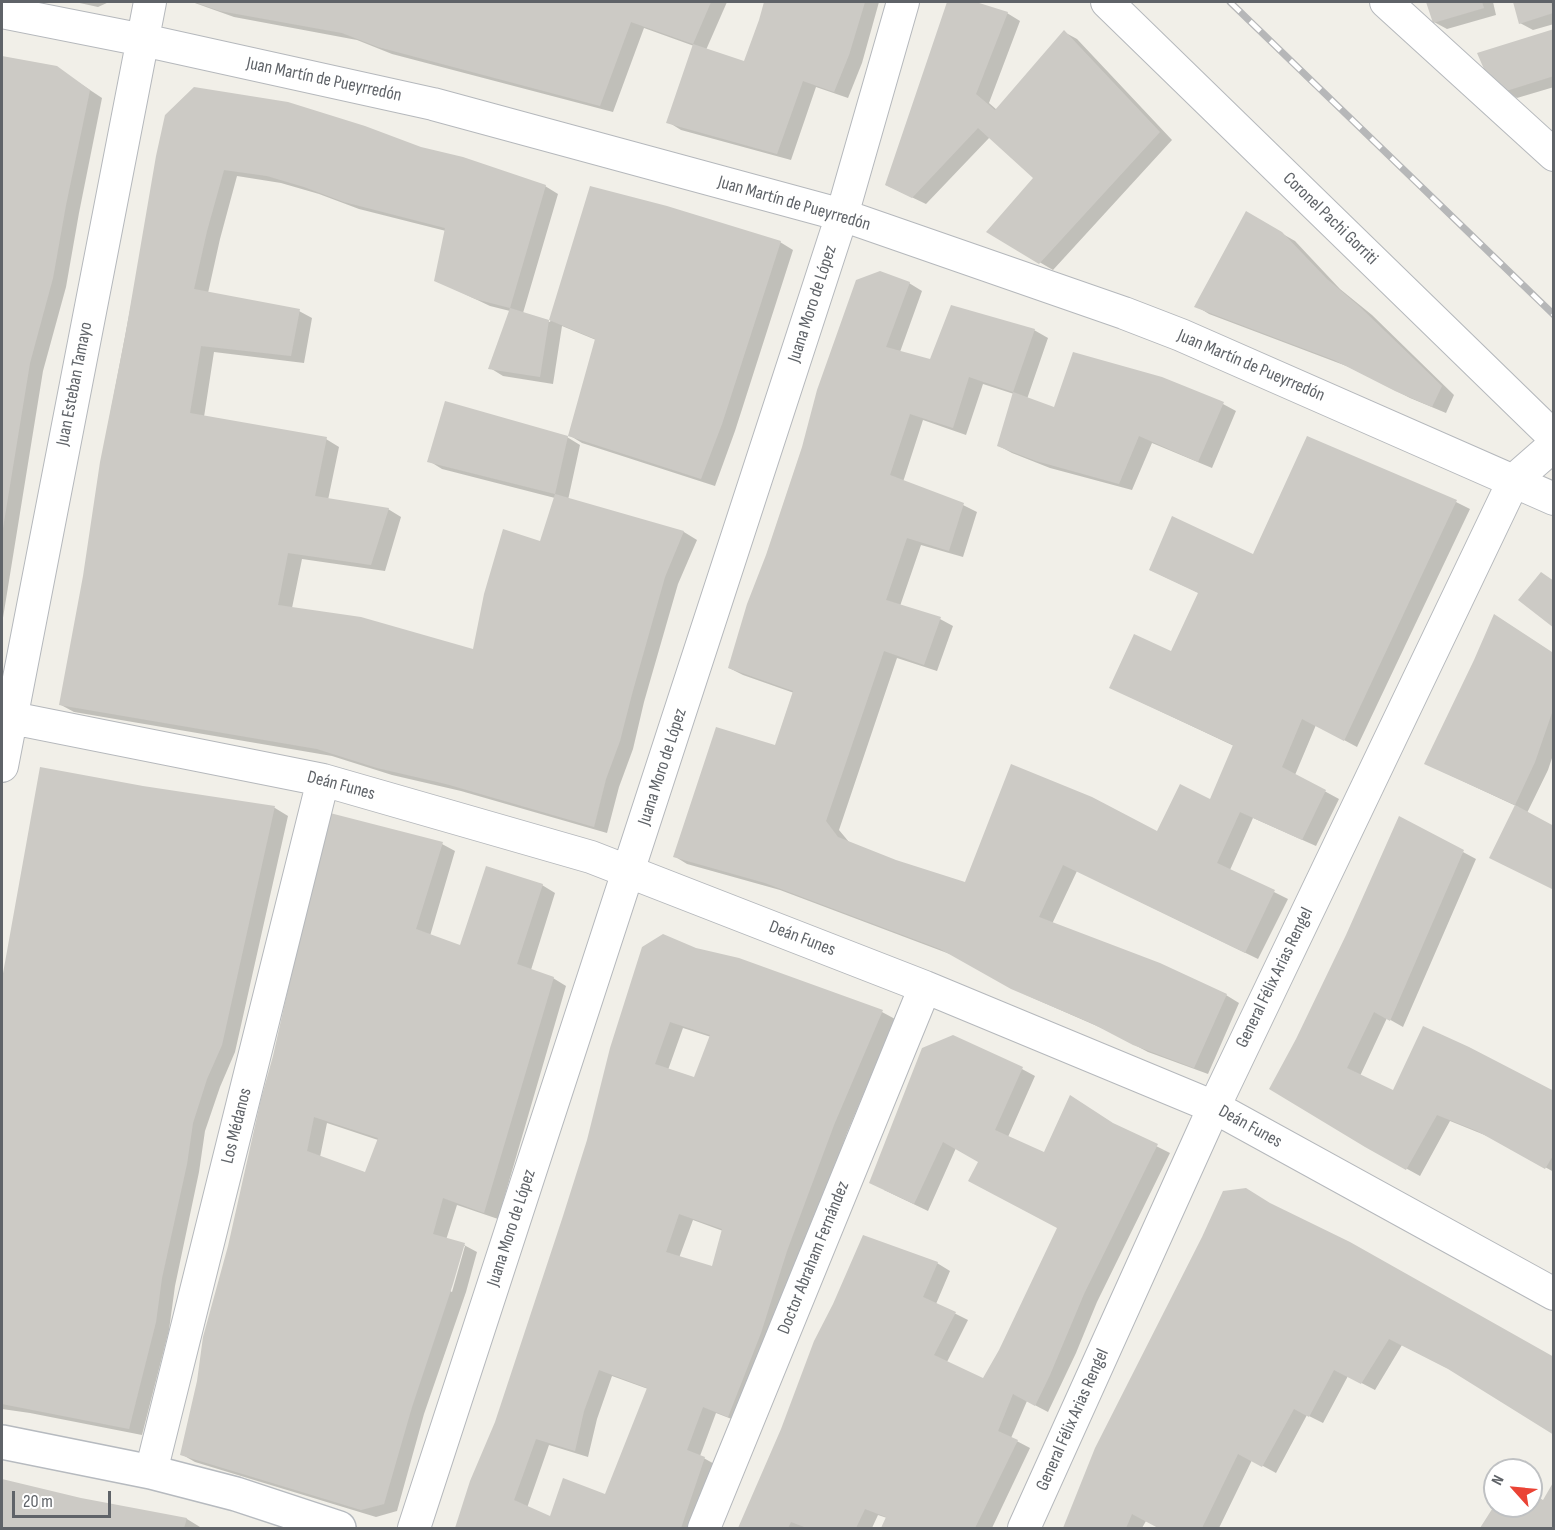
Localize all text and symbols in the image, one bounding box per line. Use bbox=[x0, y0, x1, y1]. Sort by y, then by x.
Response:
street label: Juan Martín de Pueyrredón bbox=[245, 53, 403, 107]
street label: Coronel Pachi Gorriti bbox=[1278, 168, 1382, 270]
street label: Juan Martín de Pueyrredón bbox=[715, 172, 873, 236]
street label: Juana Moro de López bbox=[784, 243, 842, 365]
street label: Juan Esteban Tamayo bbox=[52, 320, 98, 448]
street label: Juan Martín de Pueyrredón bbox=[1174, 325, 1328, 407]
street label: Juana Moro de López bbox=[634, 706, 692, 828]
street label: Deán Funes bbox=[305, 767, 377, 805]
street label: General Félix Arias Rengel bbox=[1232, 904, 1318, 1052]
street label: Deán Funes bbox=[766, 916, 838, 962]
street label: Los Médanos bbox=[217, 1086, 257, 1166]
street label: Deán Funes bbox=[1214, 1101, 1286, 1153]
street label: Juana Moro de López bbox=[483, 1167, 541, 1289]
street label: Doctor Abraham Fernández bbox=[773, 1178, 855, 1338]
street label: General Félix Arias Rengel bbox=[1032, 1346, 1114, 1494]
north arrow bbox=[1483, 1458, 1543, 1518]
text: N bbox=[1488, 1472, 1509, 1489]
scale bar bbox=[15, 1479, 114, 1517]
text: 20 m bbox=[23, 1491, 53, 1512]

